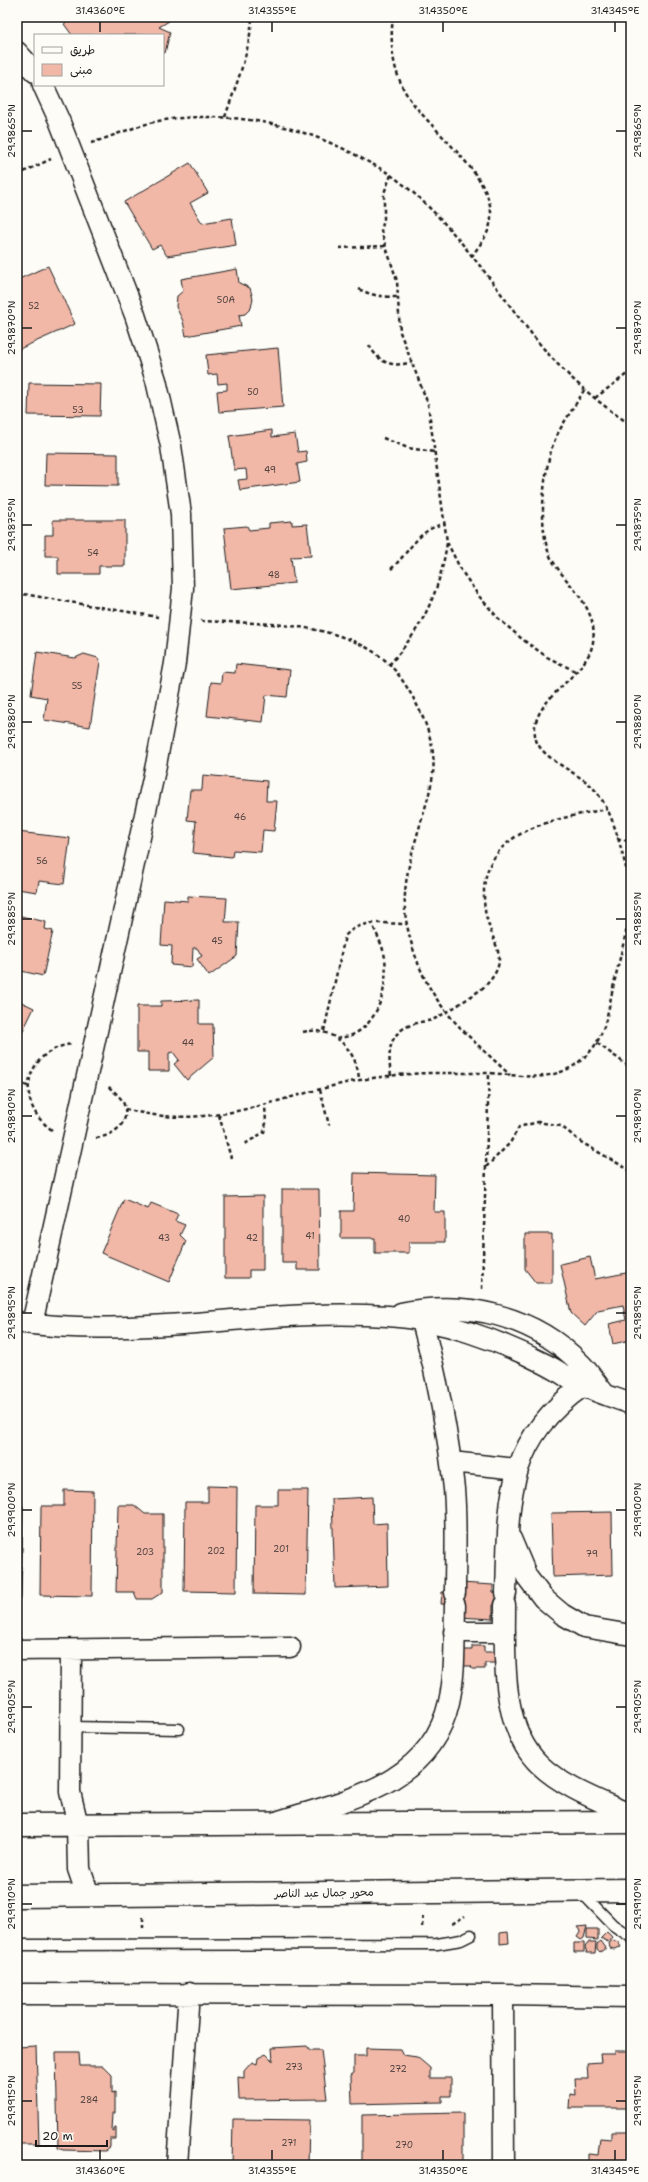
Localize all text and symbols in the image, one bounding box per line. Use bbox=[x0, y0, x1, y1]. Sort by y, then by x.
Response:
text: 31.4360°E bbox=[75, 4, 125, 17]
text: 31.4355°E bbox=[248, 4, 296, 17]
text: 31.4350°E bbox=[418, 4, 468, 17]
text: 31.4345°E bbox=[590, 4, 640, 17]
legend bbox=[34, 34, 164, 86]
text: طريق bbox=[70, 42, 95, 58]
text: مبنى bbox=[70, 62, 93, 78]
text: 29.9865°N bbox=[5, 104, 18, 158]
text: 29.9865°N bbox=[631, 104, 644, 158]
house number: 50A bbox=[217, 294, 236, 306]
house number: 52 bbox=[28, 300, 40, 312]
text: 29.9870°N bbox=[5, 301, 18, 355]
text: 29.9870°N bbox=[631, 301, 644, 355]
house number: 50 bbox=[247, 386, 259, 398]
house number: 53 bbox=[72, 404, 84, 416]
house number: 49 bbox=[264, 464, 276, 476]
text: 29.9875°N bbox=[5, 498, 18, 552]
text: 29.9875°N bbox=[631, 498, 644, 552]
house number: 54 bbox=[87, 547, 99, 559]
house number: 48 bbox=[268, 569, 280, 581]
house number: 55 bbox=[72, 680, 82, 692]
text: 29.9880°N bbox=[5, 694, 18, 750]
text: 29.9880°N bbox=[631, 694, 644, 750]
house number: 46 bbox=[234, 811, 246, 823]
house number: 56 bbox=[36, 855, 48, 867]
text: 29.9885°N bbox=[5, 892, 18, 946]
text: 29.9885°N bbox=[631, 892, 644, 946]
house number: 45 bbox=[211, 935, 223, 947]
house number: 44 bbox=[182, 1037, 194, 1049]
text: 29.9890°N bbox=[5, 1089, 18, 1143]
text: 29.9890°N bbox=[631, 1089, 644, 1143]
house number: 40 bbox=[398, 1213, 410, 1225]
house number: 41 bbox=[305, 1230, 315, 1242]
house number: 43 bbox=[158, 1232, 170, 1244]
house number: 42 bbox=[246, 1232, 258, 1244]
text: 29.9895°N bbox=[5, 1286, 18, 1340]
text: 29.9895°N bbox=[631, 1286, 644, 1340]
text: 29.9900°N bbox=[5, 1482, 18, 1538]
text: 29.9900°N bbox=[631, 1482, 644, 1538]
house number: 201 bbox=[273, 1543, 289, 1555]
house number: 202 bbox=[207, 1545, 225, 1557]
house number: 203 bbox=[136, 1546, 154, 1558]
house number: 79 bbox=[586, 1548, 598, 1560]
text: 29.9905°N bbox=[5, 1680, 18, 1734]
text: 29.9905°N bbox=[631, 1680, 644, 1734]
text: 29.9910°N bbox=[5, 1878, 18, 1930]
text: 29.9910°N bbox=[631, 1878, 644, 1930]
street label: محور جمال عبد الناصر bbox=[273, 1885, 374, 1901]
house number: 273 bbox=[285, 2061, 303, 2073]
house number: 272 bbox=[389, 2063, 407, 2075]
text: 29.9915°N bbox=[5, 2075, 18, 2127]
text: 29.9915°N bbox=[631, 2075, 644, 2127]
house number: 284 bbox=[80, 2094, 98, 2106]
scale bar bbox=[36, 2122, 107, 2148]
text: 20 m bbox=[42, 2128, 73, 2144]
house number: 271 bbox=[281, 2137, 297, 2149]
house number: 270 bbox=[395, 2139, 413, 2151]
text: 31.4360°E bbox=[75, 2164, 125, 2177]
text: 31.4355°E bbox=[248, 2164, 296, 2177]
text: 31.4350°E bbox=[418, 2164, 468, 2177]
text: 31.4345°E bbox=[590, 2164, 640, 2177]

